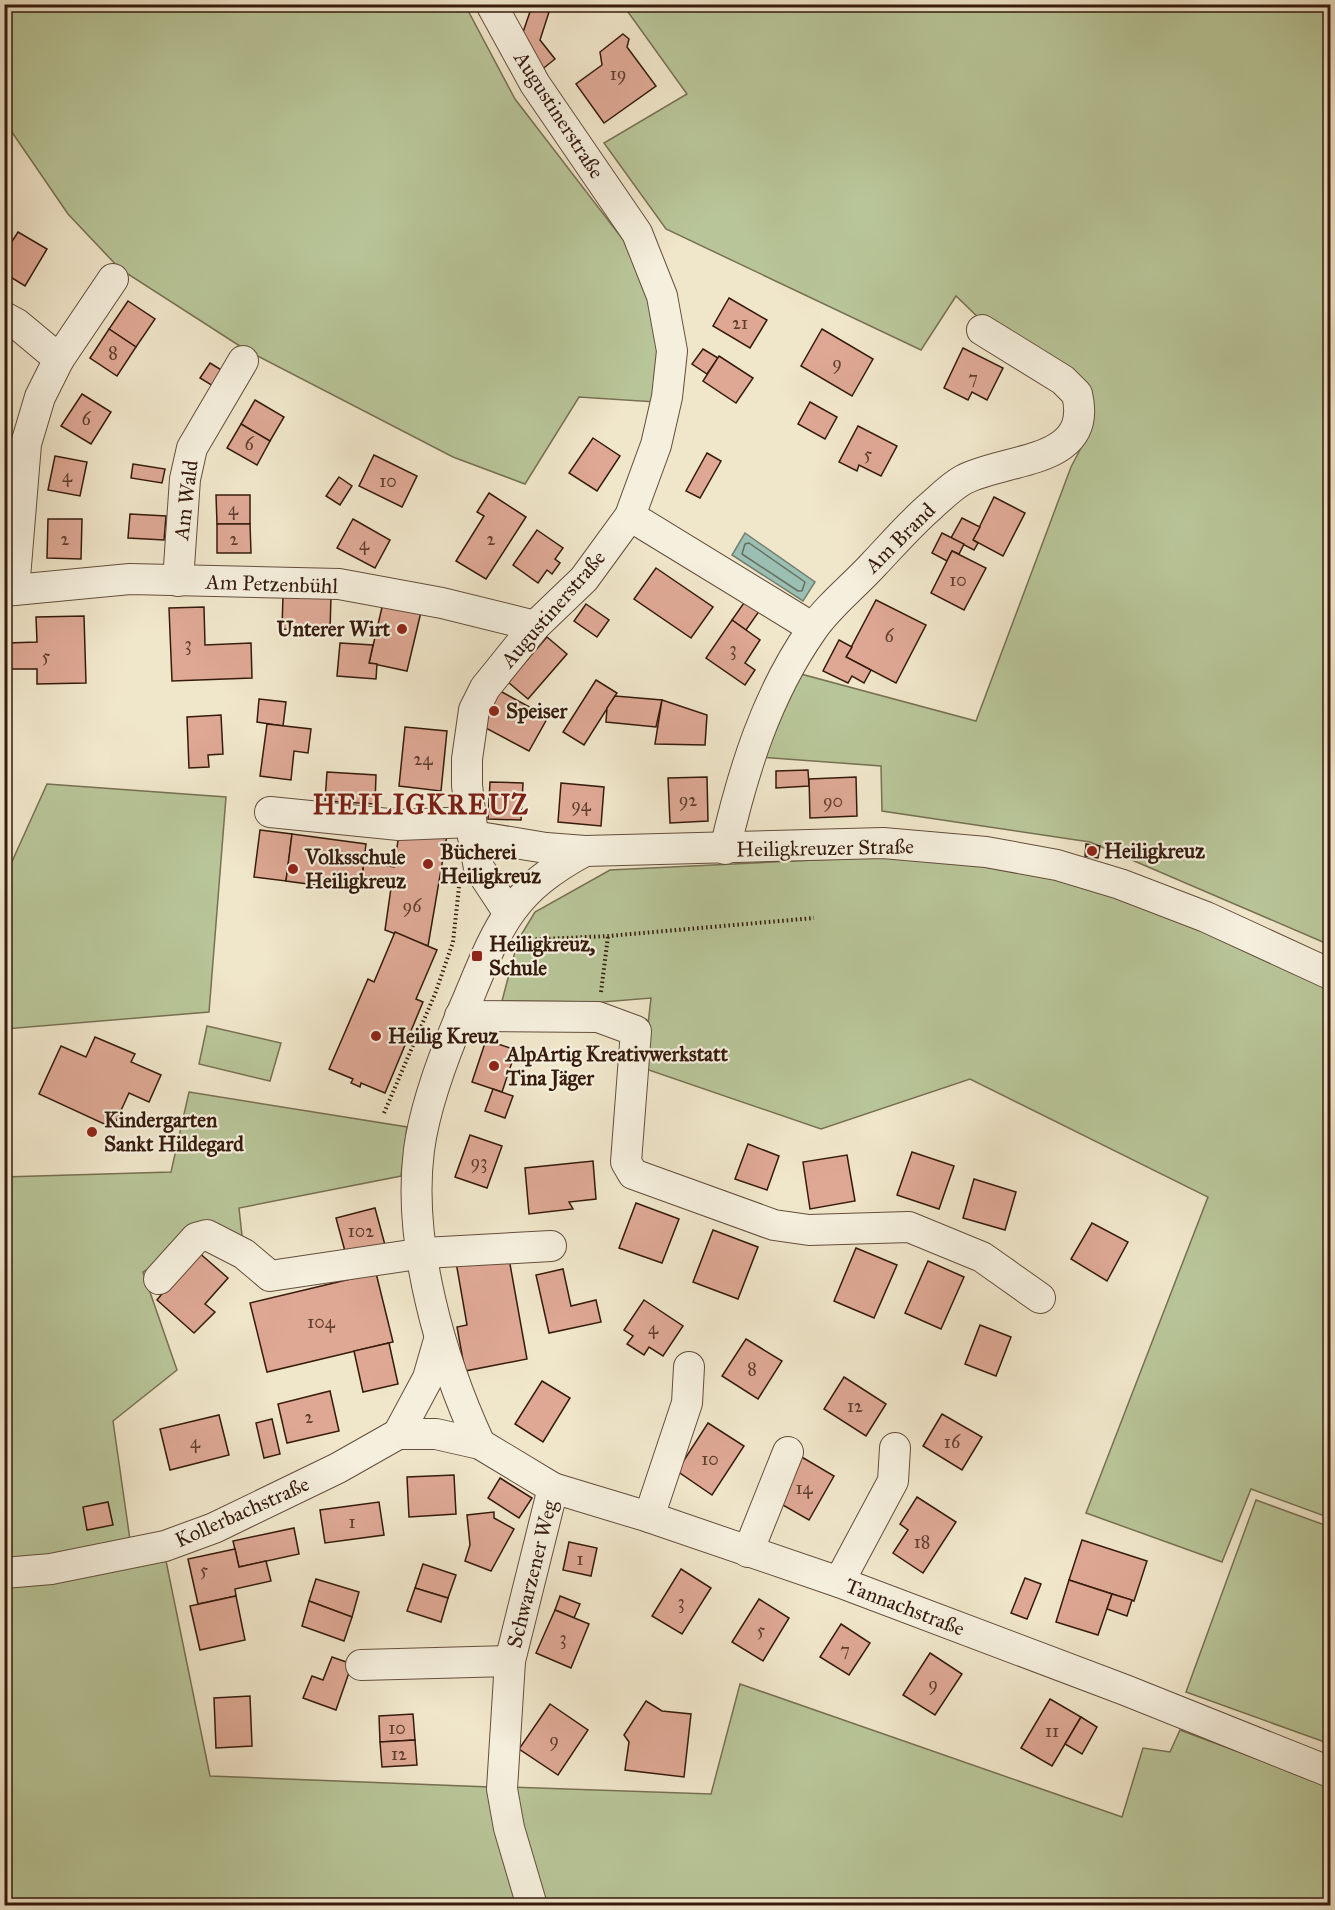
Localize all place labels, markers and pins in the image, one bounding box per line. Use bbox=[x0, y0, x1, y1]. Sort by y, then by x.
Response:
place label: Unterer Wirt bbox=[277, 616, 391, 642]
marker: Unterer Wirt bbox=[395, 622, 409, 636]
place label: Speiser bbox=[506, 698, 569, 724]
marker: Speiser bbox=[487, 704, 501, 718]
place label: Heiligkreuz bbox=[1104, 838, 1205, 864]
place label: Bücherei Heiligkreuz bbox=[440, 839, 541, 889]
place label: Volksschule Heiligkreuz bbox=[304, 844, 406, 894]
marker: Heiligkreuz bbox=[1085, 844, 1099, 858]
marker: Bücherei Heiligkreuz bbox=[421, 857, 435, 871]
marker: Volksschule Heiligkreuz bbox=[286, 862, 300, 876]
place label: Heiligkreuz, Schule bbox=[489, 931, 596, 981]
marker: Heiligkreuz, Schule bbox=[470, 949, 484, 963]
place label: Heilig Kreuz bbox=[388, 1023, 499, 1049]
marker: Heilig Kreuz bbox=[369, 1029, 383, 1043]
place label: AlpArtig Kreativwerkstatt Tina Jäger bbox=[504, 1041, 728, 1092]
marker: AlpArtig Kreativwerkstatt Tina Jäger bbox=[487, 1059, 501, 1073]
place label: Kindergarten Sankt Hildegard bbox=[104, 1107, 244, 1157]
marker: Kindergarten Sankt Hildegard bbox=[85, 1125, 99, 1139]

